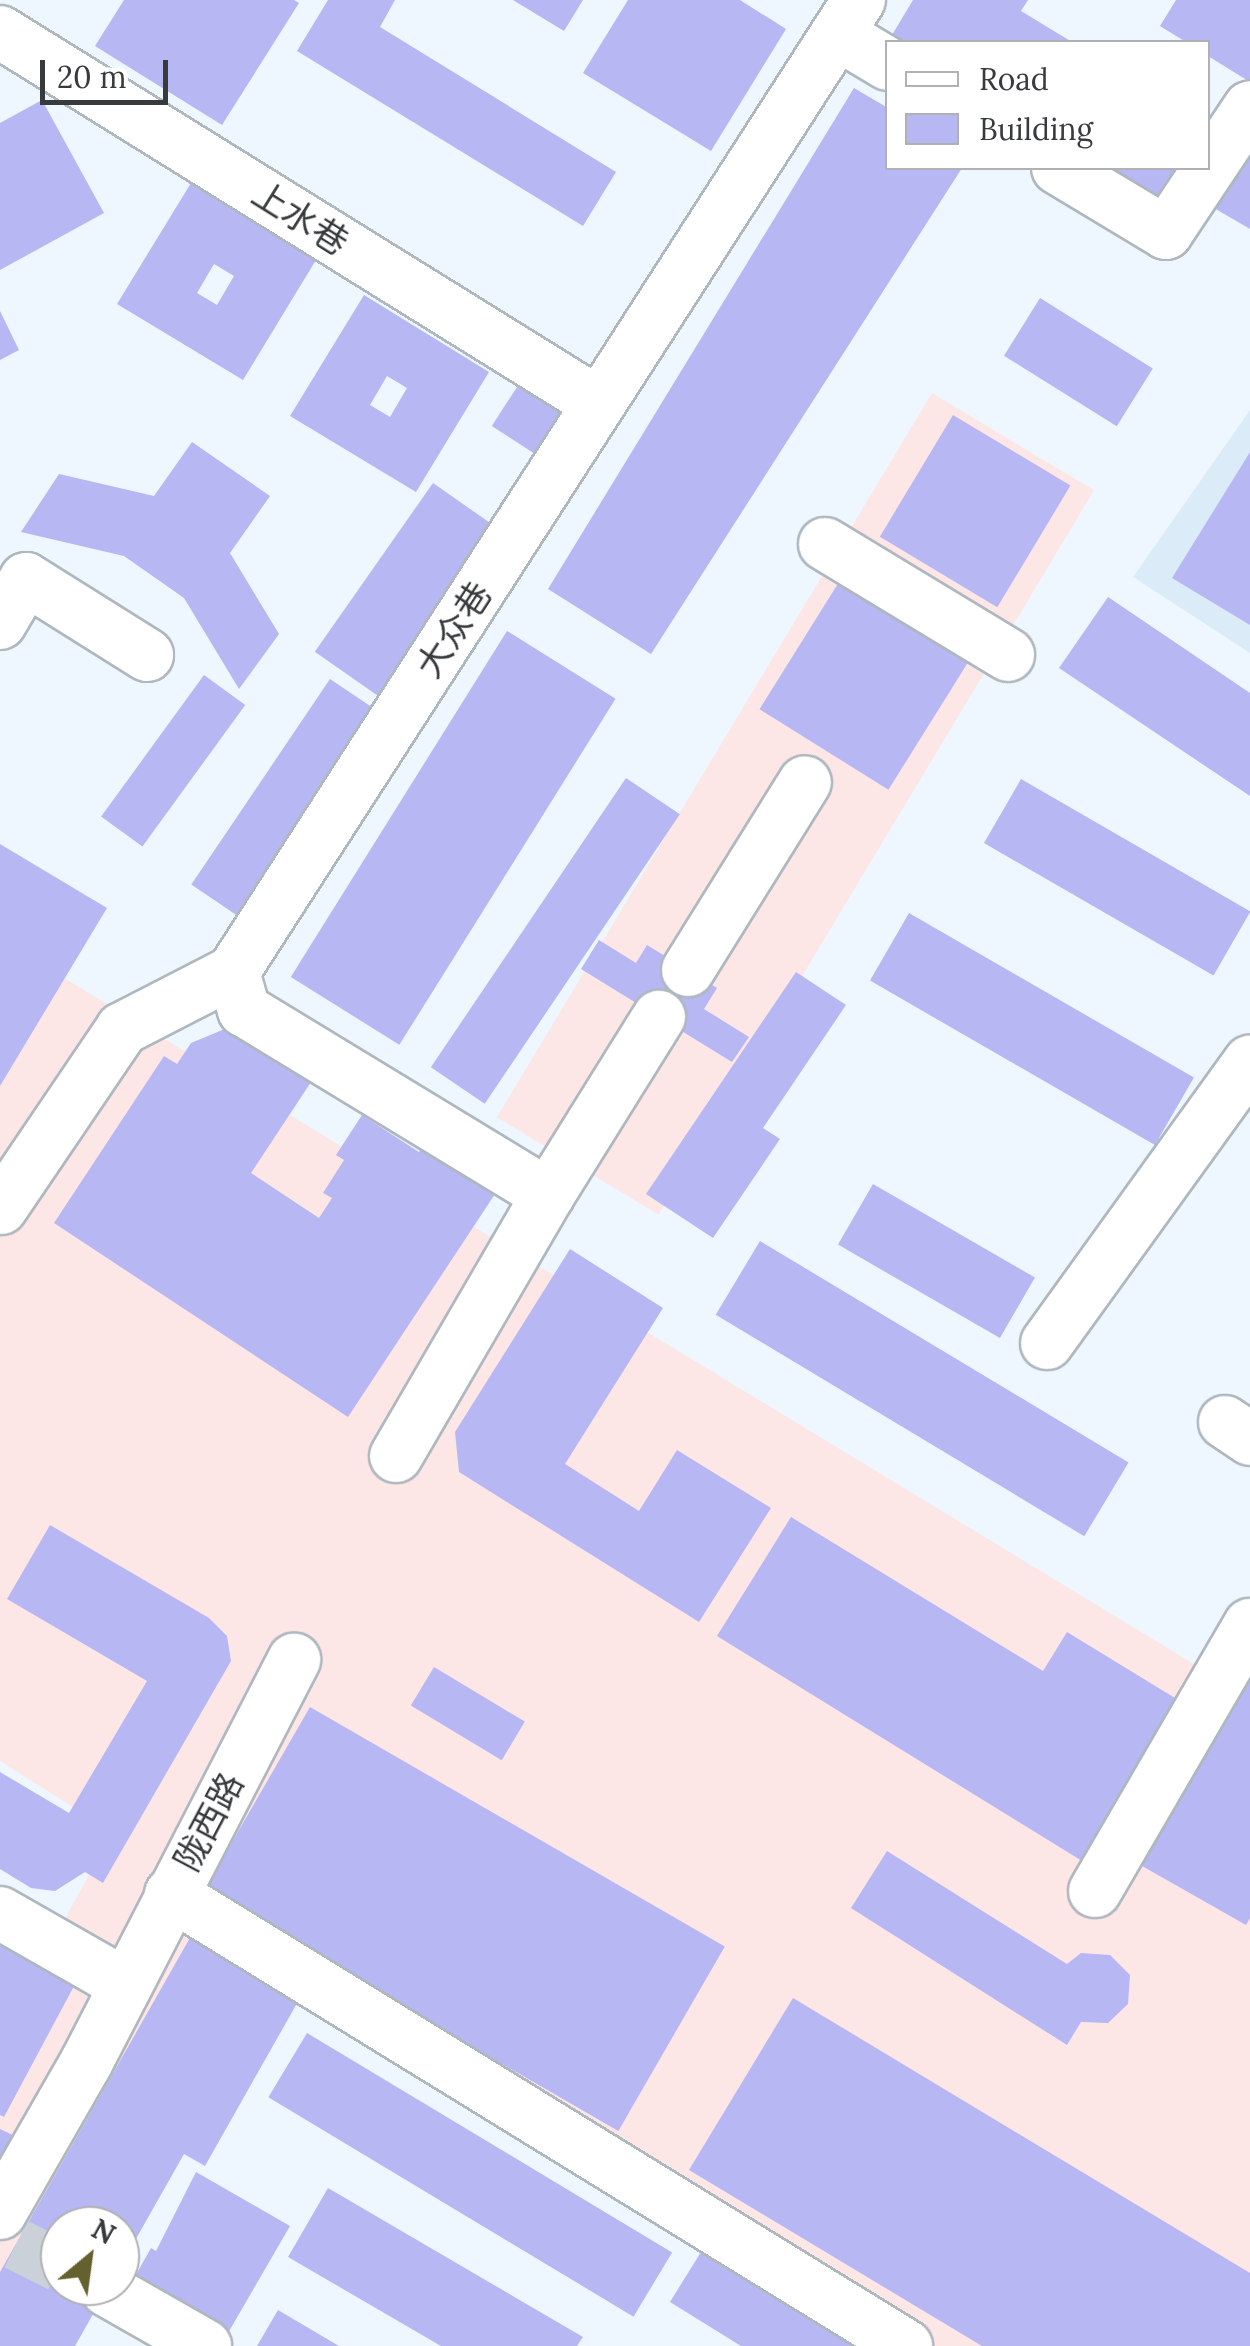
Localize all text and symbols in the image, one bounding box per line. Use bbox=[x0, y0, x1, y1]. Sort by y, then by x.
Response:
scale bar bbox=[45, 40, 172, 102]
legend bbox=[885, 40, 1210, 170]
text: 20 m bbox=[57, 58, 126, 96]
text: Road bbox=[979, 60, 1049, 98]
text: Building bbox=[979, 110, 1093, 148]
street label: 上水巷 bbox=[244, 172, 356, 264]
street label: 大众巷 bbox=[408, 575, 500, 685]
street label: 陇西路 bbox=[166, 1766, 252, 1878]
north arrow bbox=[40, 2206, 140, 2306]
text: N bbox=[85, 2211, 122, 2253]

